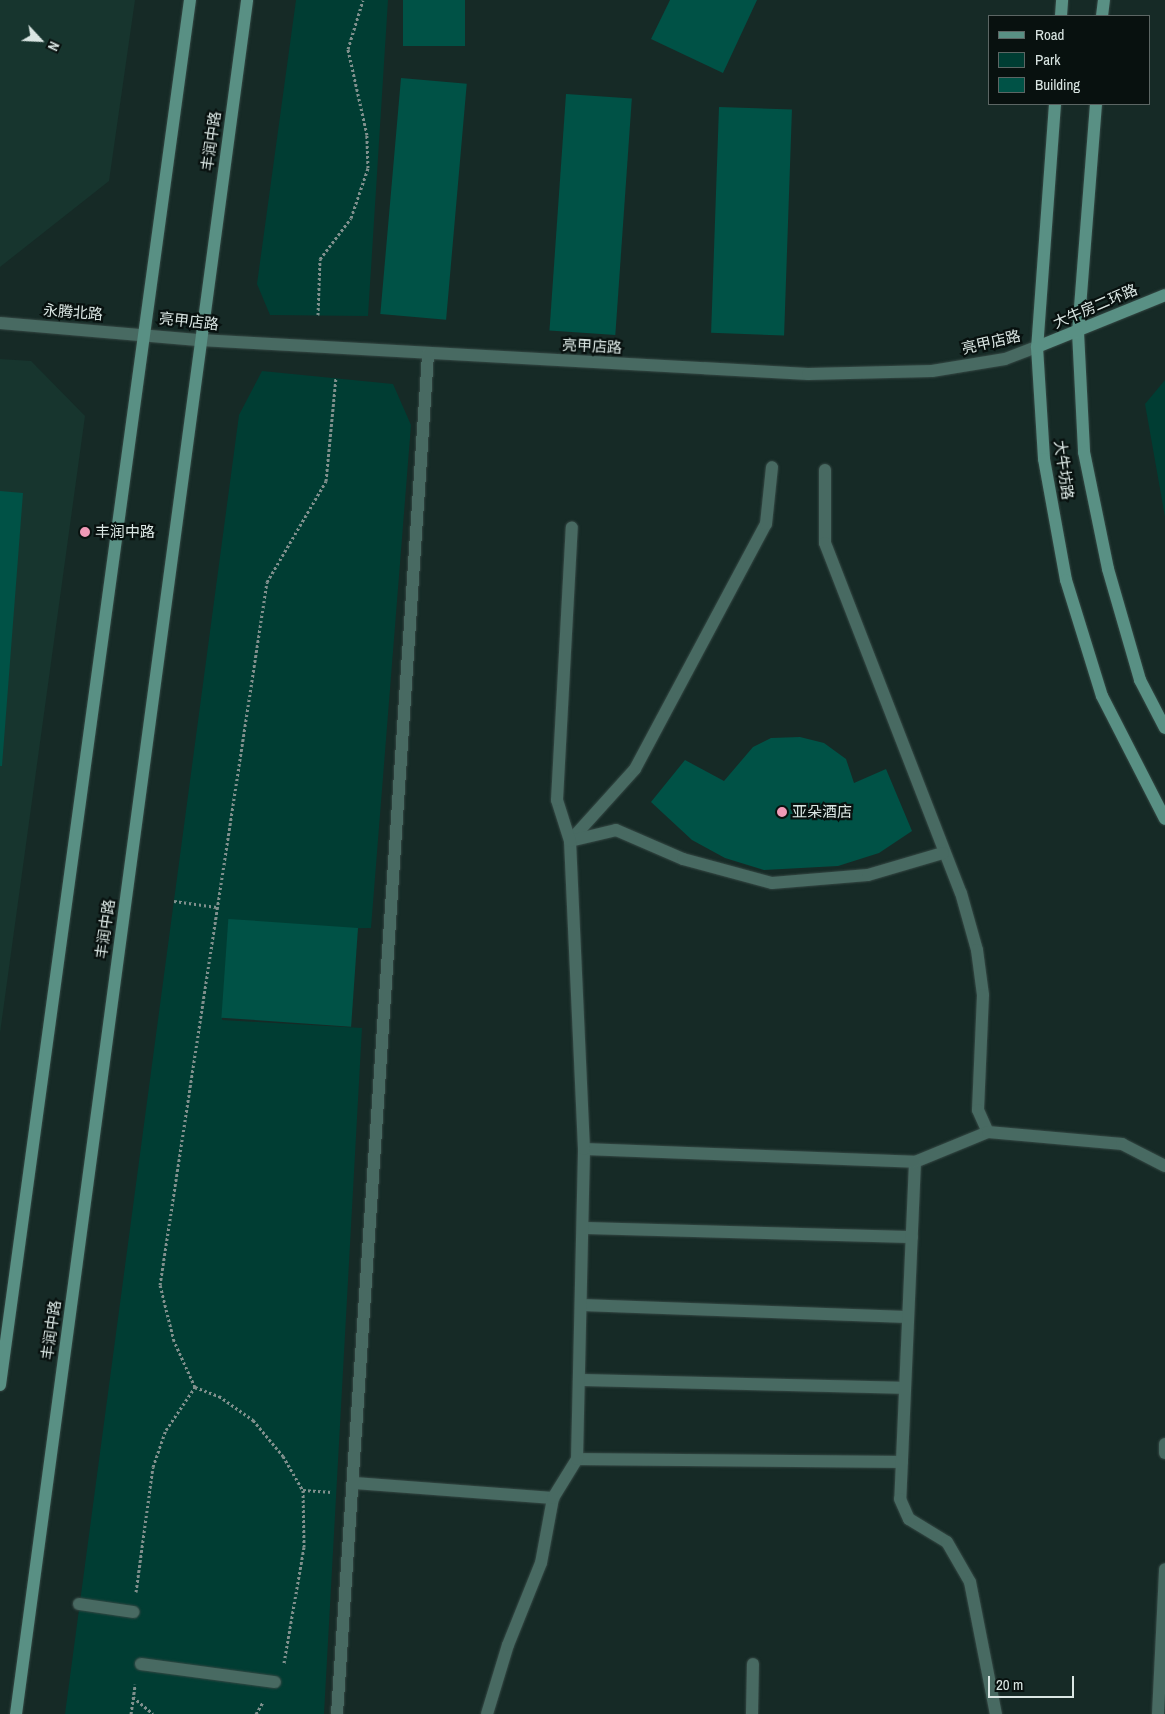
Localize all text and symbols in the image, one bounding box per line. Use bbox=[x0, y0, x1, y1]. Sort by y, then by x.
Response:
north arrow bbox=[15, 15, 65, 65]
legend bbox=[988, 15, 1150, 105]
text: Road bbox=[1035, 24, 1064, 45]
text: N bbox=[44, 39, 64, 54]
text: Park bbox=[1035, 49, 1060, 70]
text: Building bbox=[1035, 74, 1080, 95]
street label: 丰润中路 bbox=[198, 110, 224, 172]
street label: 大牛房二环路 bbox=[1050, 280, 1140, 332]
street label: 永腾北路 bbox=[42, 301, 104, 323]
street label: 亮甲店路 bbox=[158, 309, 220, 333]
street label: 亮甲店路 bbox=[960, 326, 1022, 358]
street label: 亮甲店路 bbox=[562, 335, 622, 357]
street label: 大牛坊路 bbox=[1051, 439, 1077, 501]
place label: 丰润中路 bbox=[95, 523, 155, 541]
marker: 丰润中路 bbox=[79, 526, 91, 538]
place label: 亚朵酒店 bbox=[792, 803, 852, 821]
marker: 亚朵酒店 bbox=[776, 806, 788, 818]
street label: 丰润中路 bbox=[92, 898, 118, 960]
street label: 丰润中路 bbox=[38, 1299, 64, 1361]
scale bar bbox=[990, 1666, 1076, 1698]
text: 20 m bbox=[996, 1674, 1023, 1695]

